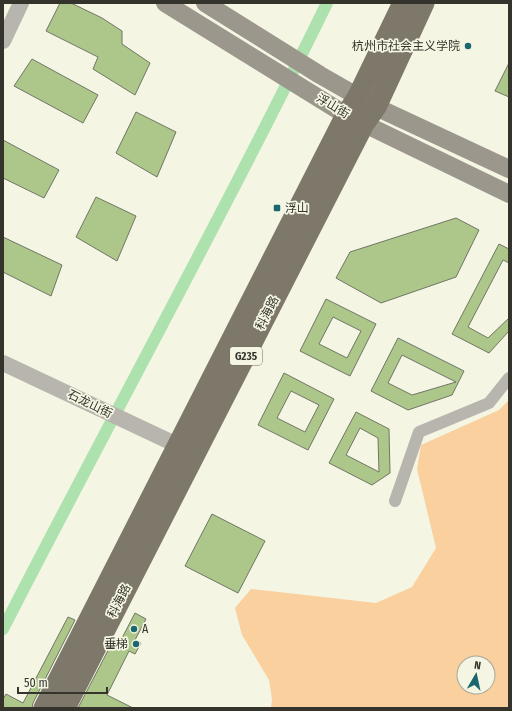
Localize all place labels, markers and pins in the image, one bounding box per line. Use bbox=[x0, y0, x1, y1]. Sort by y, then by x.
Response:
place label: 杭州市社会主义学院 bbox=[352, 39, 460, 53]
marker: 杭州市社会主义学院 bbox=[463, 41, 473, 51]
place label: 浮山 bbox=[285, 201, 309, 215]
marker: 浮山 bbox=[272, 203, 282, 213]
place label: A bbox=[142, 622, 149, 636]
marker: A bbox=[129, 624, 139, 634]
place label: 垂梯 bbox=[104, 637, 128, 651]
marker: 垂梯 bbox=[131, 639, 141, 649]

